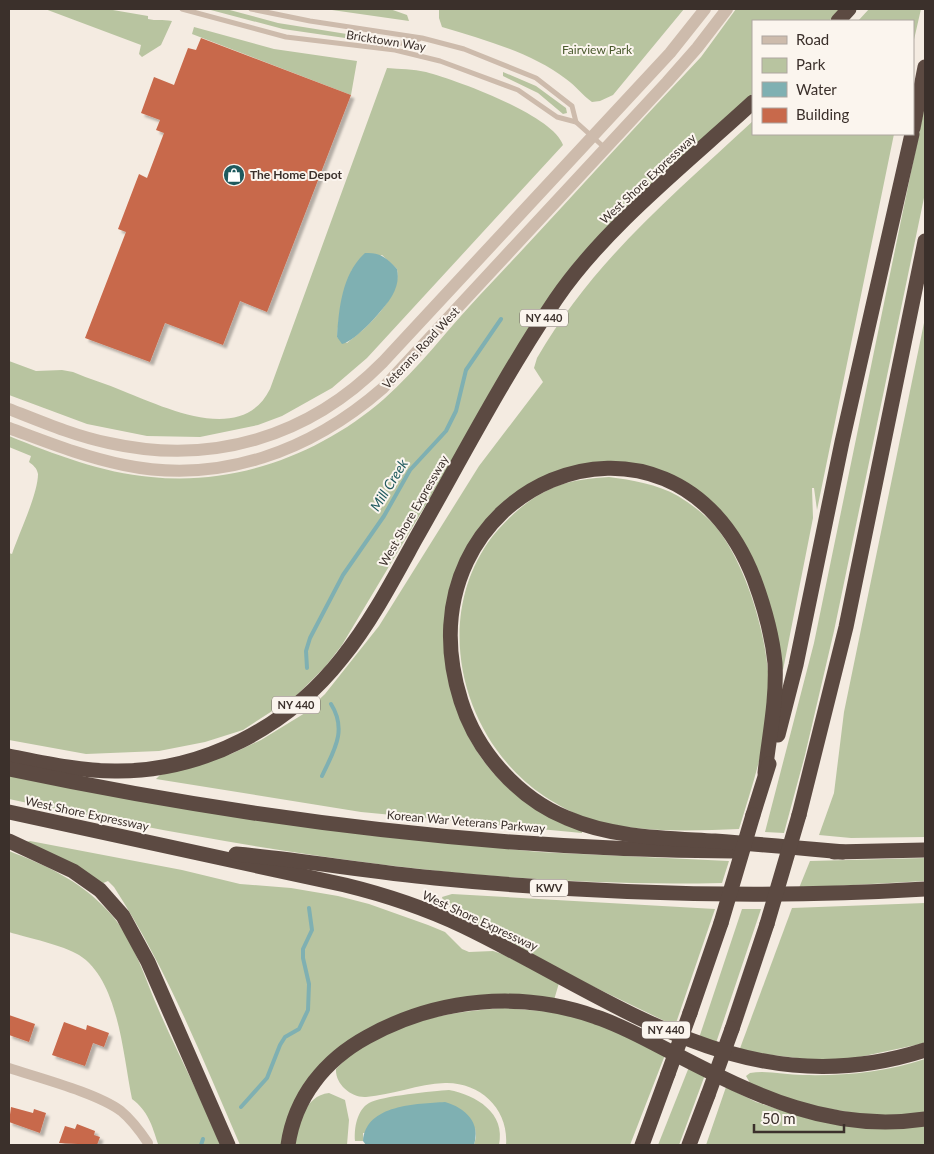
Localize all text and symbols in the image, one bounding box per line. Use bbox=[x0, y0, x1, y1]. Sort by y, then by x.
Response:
legend bbox=[752, 20, 914, 135]
street label: Bricktown Way bbox=[345, 27, 428, 54]
text: Road bbox=[796, 30, 829, 48]
park label: Fairview Park bbox=[562, 42, 633, 57]
text: Park bbox=[796, 55, 826, 73]
text: Water bbox=[796, 80, 837, 98]
text: Building bbox=[796, 105, 849, 123]
street label: West Shore Expressway bbox=[596, 130, 699, 227]
shop icon: The Home Depot bbox=[222, 163, 246, 187]
place label: The Home Depot bbox=[250, 167, 343, 182]
street label: Veterans Road West bbox=[379, 303, 463, 392]
road number: NY 440 bbox=[520, 310, 568, 326]
street label: West Shore Expressway bbox=[376, 452, 452, 569]
water label: Mill Creek bbox=[366, 455, 411, 514]
road number: NY 440 bbox=[272, 696, 320, 714]
street label: West Shore Expressway bbox=[24, 793, 151, 834]
street label: Korean War Veterans Parkway bbox=[386, 807, 547, 836]
road number: KWV bbox=[530, 880, 568, 896]
street label: West Shore Expressway bbox=[420, 887, 541, 954]
road number: NY 440 bbox=[642, 1022, 690, 1038]
scale bar bbox=[754, 1102, 844, 1134]
text: 50 m bbox=[762, 1109, 796, 1127]

